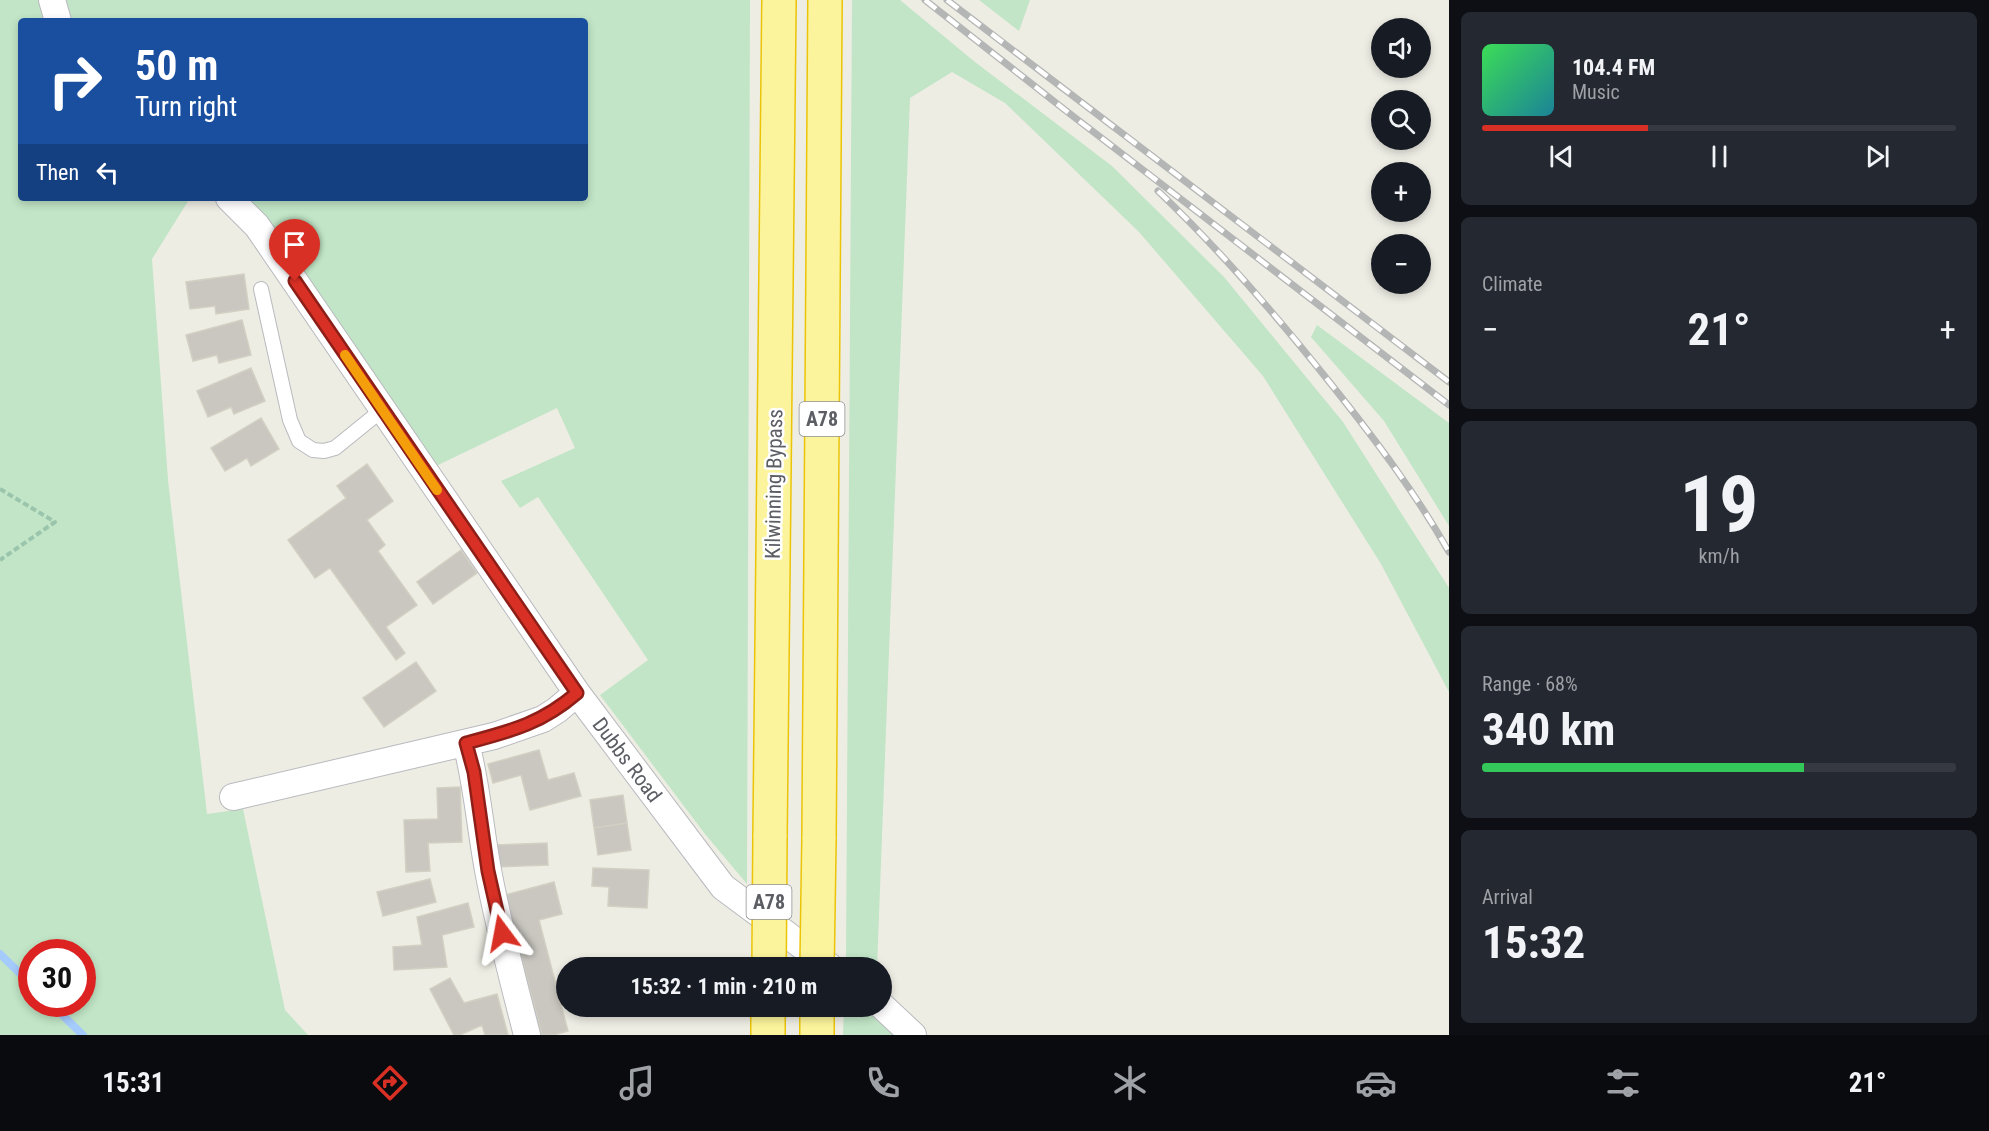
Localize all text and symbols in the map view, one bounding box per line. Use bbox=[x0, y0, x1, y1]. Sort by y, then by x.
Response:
map controls bbox=[1371, 18, 1431, 294]
button: sound bbox=[1371, 18, 1431, 78]
text: 50 m bbox=[135, 41, 218, 90]
icon: right bbox=[36, 42, 114, 120]
text: 104.4 FM bbox=[1572, 55, 1655, 80]
text: Music bbox=[1572, 80, 1620, 104]
button: search bbox=[1371, 90, 1431, 150]
text: Turn right bbox=[135, 91, 237, 123]
icon: previous bbox=[1545, 140, 1578, 173]
icon: pause bbox=[1703, 140, 1736, 173]
icon: next bbox=[1861, 140, 1894, 173]
icon: left bbox=[91, 156, 124, 189]
text: Then bbox=[36, 160, 79, 185]
button: + bbox=[1371, 162, 1431, 222]
pin bbox=[269, 219, 320, 281]
icon: arrive bbox=[278, 228, 311, 261]
button: − bbox=[1371, 234, 1431, 294]
text: Climate bbox=[1482, 272, 1542, 296]
text: 21° bbox=[1688, 303, 1751, 356]
text: − bbox=[1482, 310, 1499, 349]
text: + bbox=[1940, 310, 1956, 349]
road number: A78 bbox=[800, 402, 844, 436]
street label: Kilwinning Bypass bbox=[761, 409, 787, 559]
text: 19 bbox=[1680, 459, 1758, 550]
text: km/h bbox=[1698, 544, 1740, 568]
text: Range · 68% bbox=[1482, 672, 1578, 696]
text: 340 km bbox=[1482, 703, 1615, 756]
street label: Dubbs Road bbox=[587, 713, 667, 807]
road number: A78 bbox=[746, 885, 792, 919]
text: Arrival bbox=[1482, 885, 1533, 909]
position arrow bbox=[470, 901, 534, 965]
text: 15:32 bbox=[1482, 916, 1585, 969]
speed limit sign: 30 bbox=[18, 939, 96, 1017]
text: 15:32 · 1 min · 210 m bbox=[631, 974, 817, 999]
icon: directions bbox=[369, 1062, 411, 1104]
icon: music bbox=[616, 1062, 658, 1104]
icon: phone bbox=[862, 1062, 904, 1104]
icon: climate bbox=[1109, 1062, 1151, 1104]
icon: car bbox=[1355, 1062, 1397, 1104]
icon: filters bbox=[1602, 1062, 1644, 1104]
text: 15:31 bbox=[102, 1067, 164, 1099]
text: 21° bbox=[1849, 1067, 1887, 1099]

